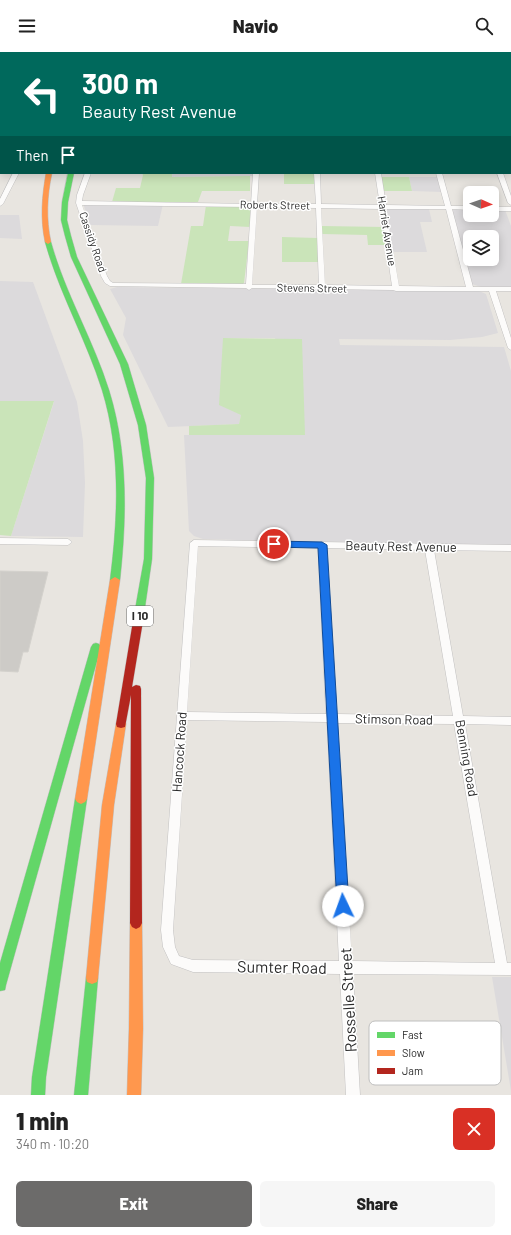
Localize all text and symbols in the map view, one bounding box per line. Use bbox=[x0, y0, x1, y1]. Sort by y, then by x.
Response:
icon: menu bbox=[16, 15, 38, 37]
text: Navio bbox=[233, 15, 278, 37]
icon: search bbox=[473, 15, 495, 37]
text: 300 m bbox=[82, 66, 158, 100]
icon: left bbox=[16, 68, 68, 120]
text: Beauty Rest Avenue bbox=[82, 100, 236, 122]
icon: arrive bbox=[57, 144, 79, 166]
text: Then bbox=[16, 146, 49, 164]
north arrow bbox=[463, 186, 499, 222]
map controls bbox=[463, 186, 499, 266]
street label: Harriet Avenue bbox=[376, 195, 399, 267]
street label: Roberts Street bbox=[240, 197, 310, 212]
street label: Cassidy Road bbox=[77, 210, 110, 274]
button: layers bbox=[463, 230, 499, 266]
street label: Stevens Street bbox=[277, 280, 347, 295]
pin bbox=[257, 527, 291, 561]
icon: arrive bbox=[263, 533, 285, 555]
street label: Beauty Rest Avenue bbox=[345, 537, 457, 555]
road number: I 10 bbox=[127, 606, 153, 626]
street label: Stimson Road bbox=[355, 710, 433, 728]
street label: Hancock Road bbox=[168, 711, 190, 793]
street label: Benning Road bbox=[452, 718, 482, 798]
position arrow bbox=[322, 885, 364, 927]
street label: Rosselle Street bbox=[335, 947, 360, 1053]
street label: Sumter Road bbox=[237, 956, 327, 977]
legend bbox=[369, 1021, 501, 1085]
text: Fast bbox=[402, 1028, 423, 1041]
text: Slow bbox=[402, 1046, 425, 1059]
text: Jam bbox=[402, 1064, 423, 1077]
text: 1 min bbox=[16, 1106, 69, 1135]
button: close bbox=[453, 1108, 495, 1150]
text: 340 m · 10:20 bbox=[16, 1136, 89, 1152]
button: Exit bbox=[16, 1181, 252, 1227]
button: Share bbox=[260, 1181, 495, 1227]

